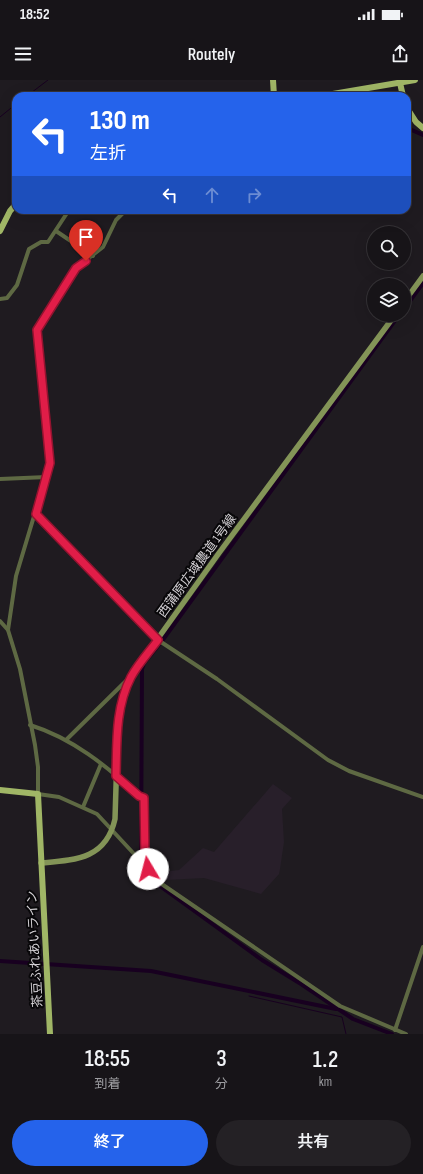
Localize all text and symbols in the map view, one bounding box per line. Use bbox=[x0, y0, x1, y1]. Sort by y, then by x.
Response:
text: 18:52 bbox=[20, 5, 49, 24]
icon: menu bbox=[12, 43, 34, 65]
icon: share bbox=[389, 43, 411, 65]
text: Routely bbox=[188, 44, 235, 65]
text: 130 m bbox=[90, 104, 150, 137]
icon: left bbox=[24, 108, 76, 160]
text: 左折 bbox=[90, 143, 126, 164]
icon: left bbox=[159, 184, 181, 206]
icon: ahead bbox=[201, 184, 223, 206]
icon: right bbox=[243, 184, 265, 206]
pin bbox=[69, 220, 103, 261]
icon: arrive bbox=[75, 226, 97, 248]
map controls bbox=[367, 226, 411, 322]
button: search bbox=[367, 226, 411, 270]
button: layers bbox=[367, 278, 411, 322]
street label: 西蒲原広域農道 1号線 bbox=[154, 511, 240, 621]
position arrow bbox=[127, 848, 169, 890]
street label: 茶豆ふれあいライン bbox=[24, 890, 46, 1008]
text: 18:55 bbox=[85, 1044, 130, 1073]
text: 3 bbox=[216, 1044, 227, 1073]
text: 1.2 bbox=[313, 1045, 338, 1074]
text: km bbox=[319, 1074, 332, 1090]
text: 到着 bbox=[94, 1076, 120, 1092]
text: 分 bbox=[215, 1076, 228, 1092]
button: 終了 bbox=[12, 1120, 208, 1166]
button: 共有 bbox=[216, 1120, 411, 1166]

